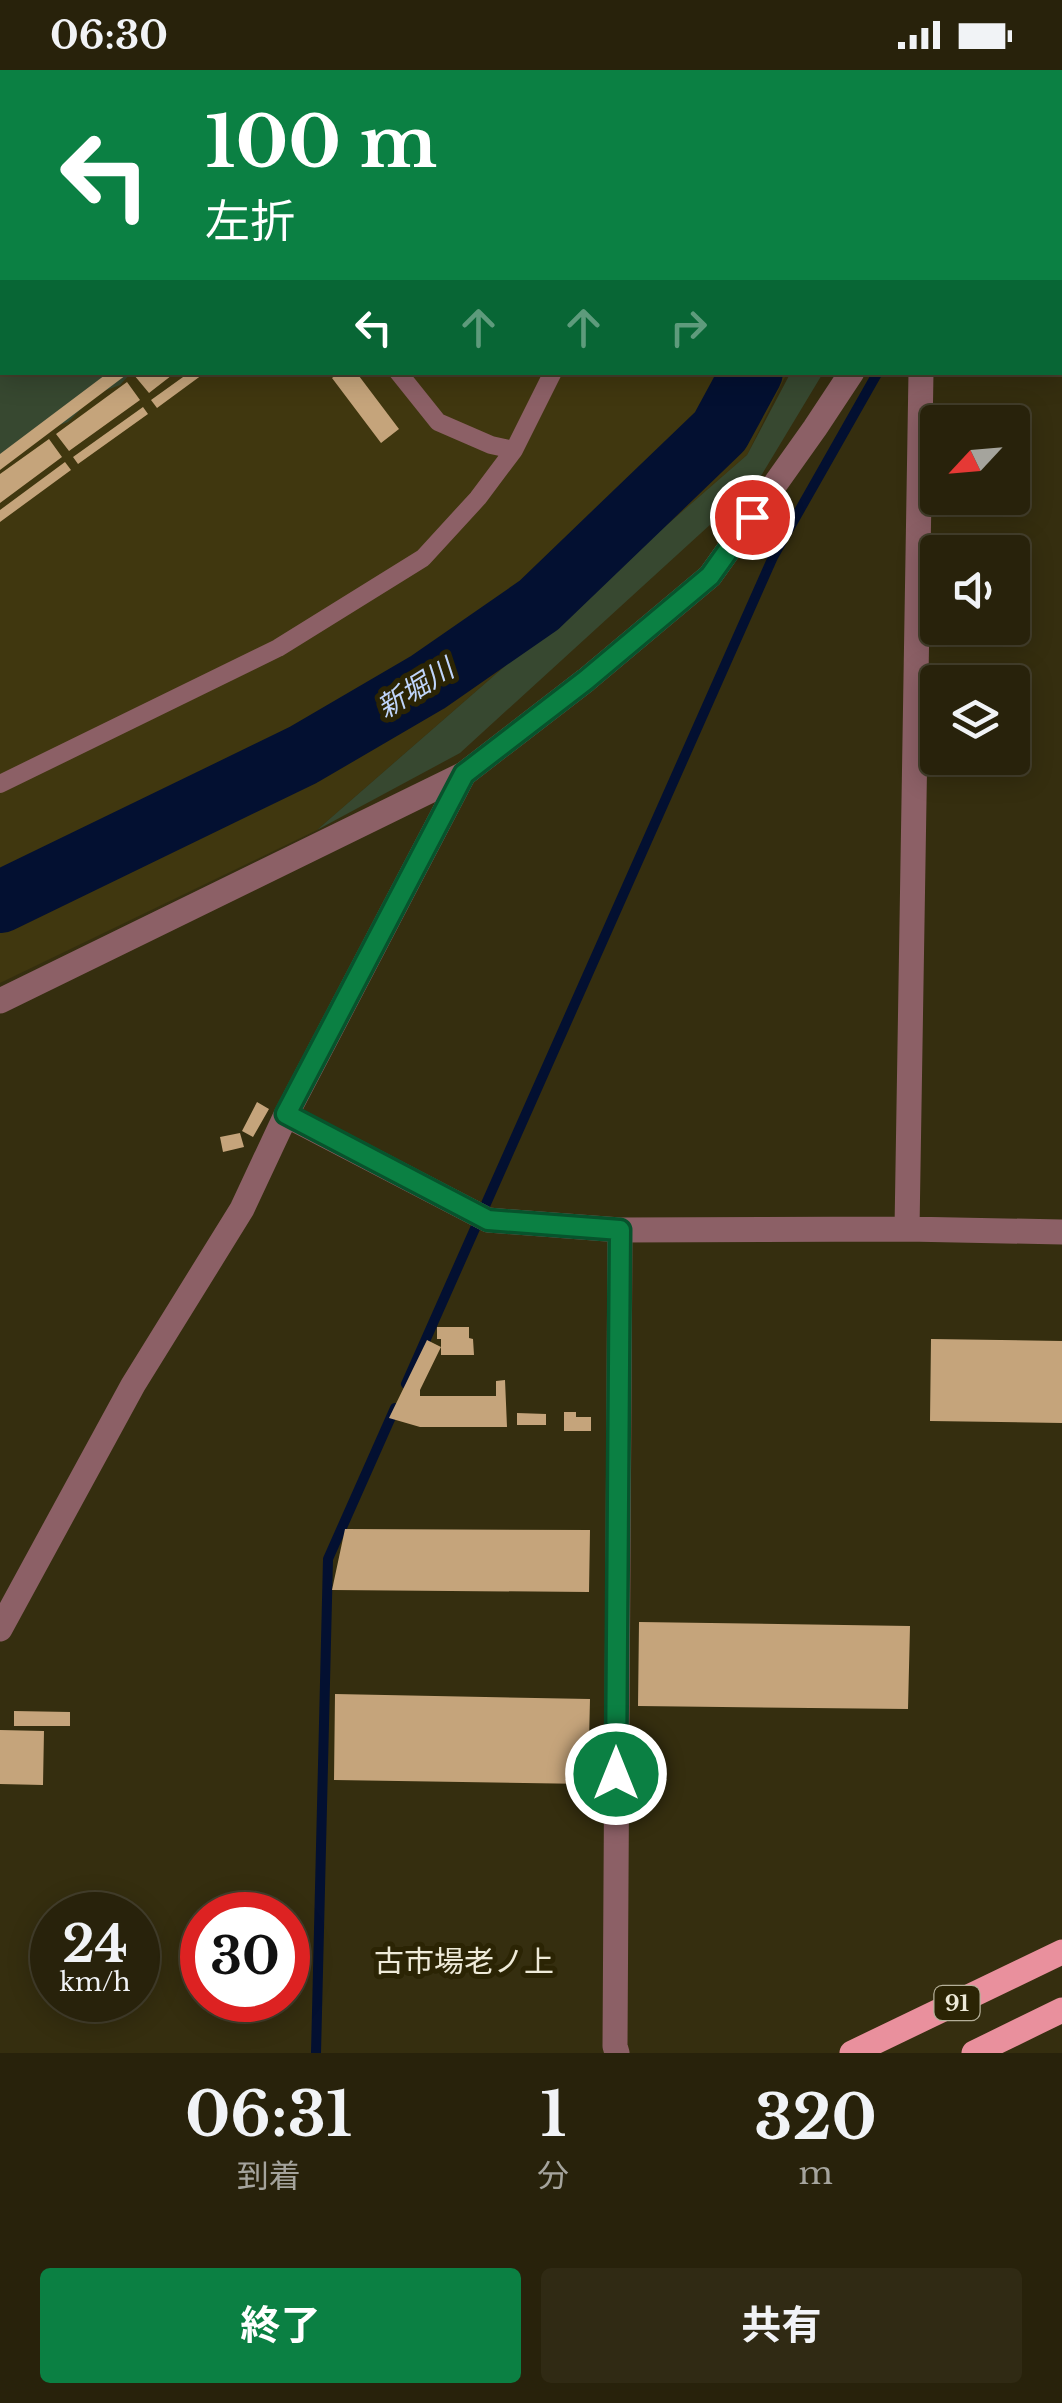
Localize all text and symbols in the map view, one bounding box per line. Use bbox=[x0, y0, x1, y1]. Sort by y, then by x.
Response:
text: 06:30 bbox=[50, 12, 168, 59]
text: 100 m bbox=[205, 99, 437, 186]
icon: left bbox=[40, 110, 170, 240]
text: 左折 bbox=[205, 193, 295, 249]
icon: left bbox=[346, 300, 401, 355]
icon: ahead bbox=[451, 300, 506, 355]
icon: ahead bbox=[556, 300, 611, 355]
icon: right bbox=[661, 300, 716, 355]
north arrow bbox=[920, 405, 1030, 515]
map controls bbox=[920, 405, 1030, 775]
pin bbox=[710, 475, 795, 560]
icon: arrive bbox=[725, 490, 780, 545]
button: sound bbox=[920, 535, 1030, 645]
water label: 新堀川 bbox=[370, 650, 463, 726]
button: layers bbox=[920, 665, 1030, 775]
position arrow bbox=[564, 1722, 668, 1826]
speed limit sign: 30 bbox=[180, 1892, 310, 2022]
text: 24 bbox=[62, 1913, 128, 1976]
district label: 古市場老ノ上 bbox=[374, 1943, 554, 1980]
text: km/h bbox=[60, 1967, 130, 1998]
road number: 91 bbox=[934, 1986, 980, 2020]
text: 06:31 bbox=[185, 2078, 352, 2152]
text: 1 bbox=[540, 2078, 566, 2152]
text: 320 bbox=[754, 2081, 877, 2155]
text: m bbox=[798, 2153, 833, 2193]
text: 到着 bbox=[237, 2156, 301, 2196]
text: 分 bbox=[537, 2156, 569, 2196]
button: 終了 bbox=[40, 2268, 521, 2383]
button: 共有 bbox=[541, 2268, 1022, 2383]

